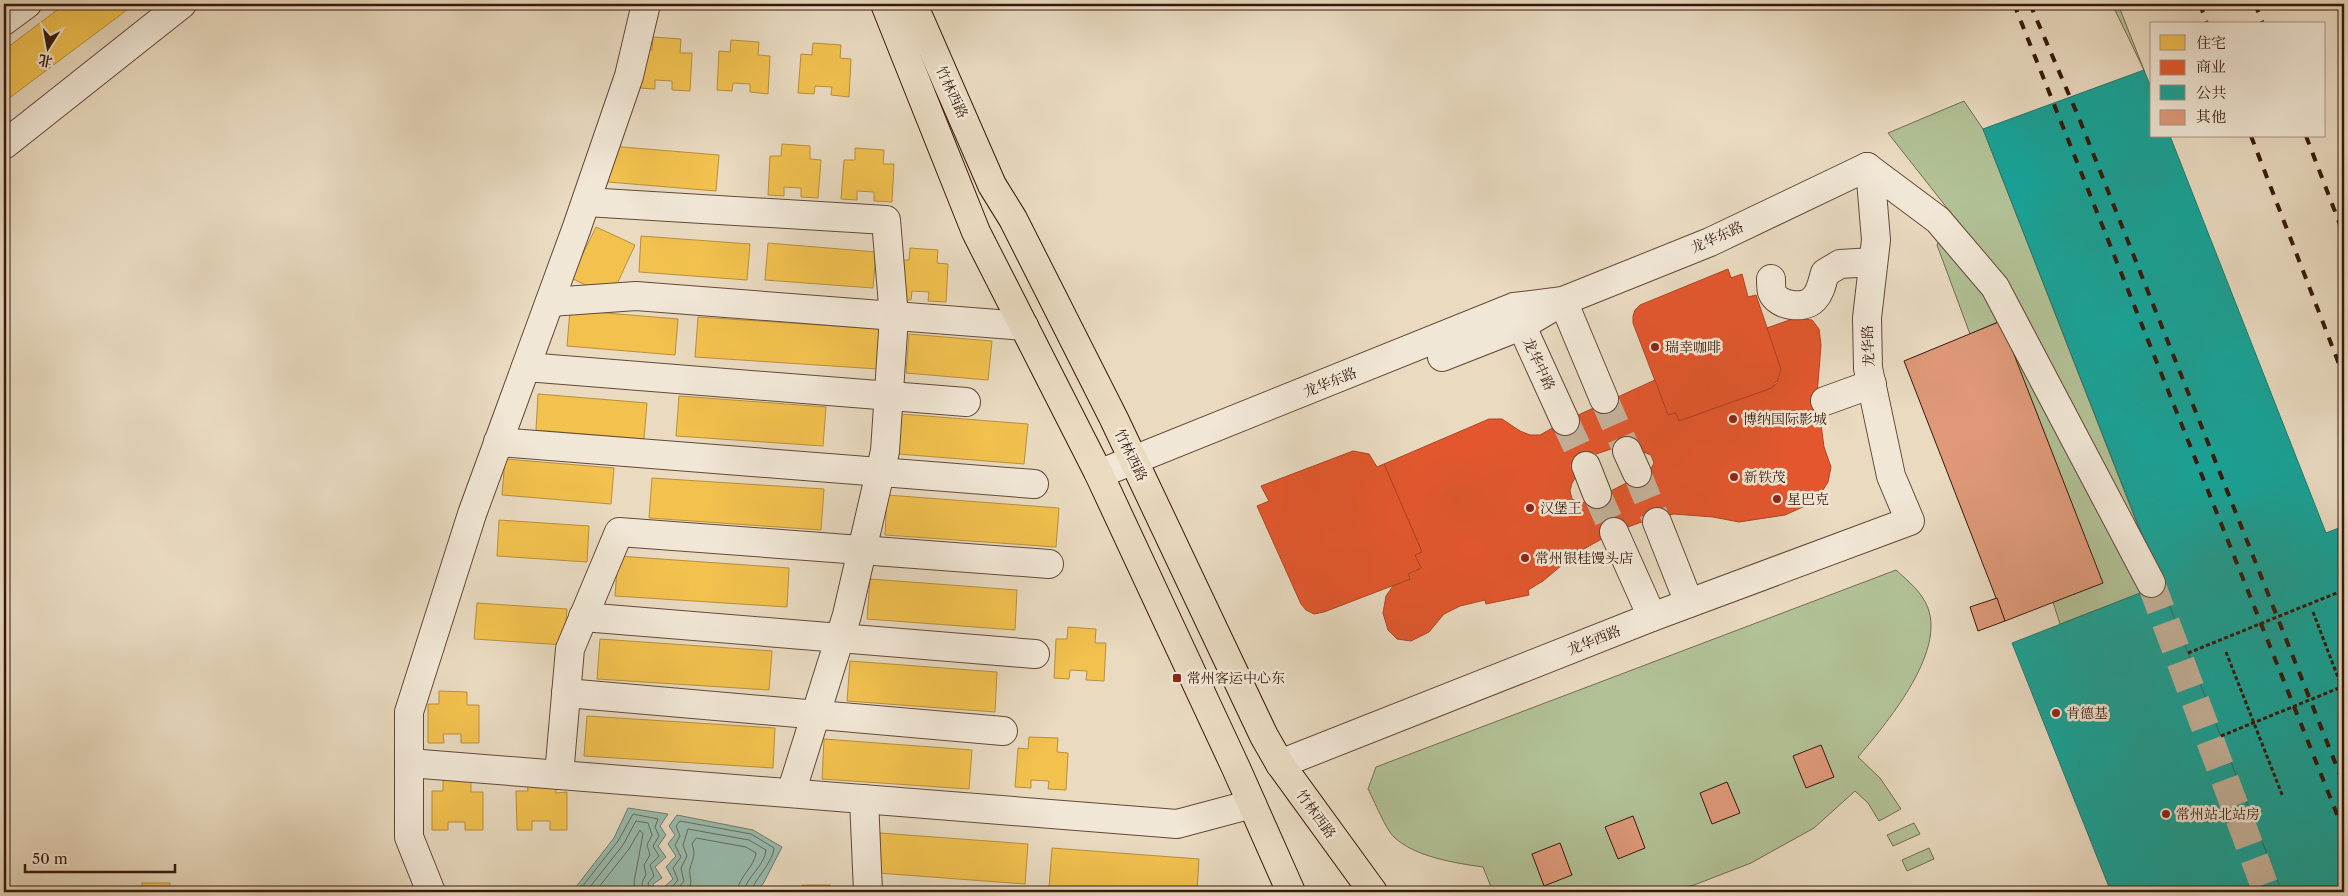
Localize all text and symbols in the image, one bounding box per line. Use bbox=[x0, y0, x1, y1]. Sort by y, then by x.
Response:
north arrow bbox=[22, 22, 72, 72]
legend bbox=[2150, 22, 2326, 138]
text: 住宅 bbox=[2196, 33, 2226, 52]
text: 北 bbox=[37, 51, 54, 71]
text: 商业 bbox=[2196, 57, 2226, 76]
street label: 竹林西路 bbox=[932, 63, 972, 121]
text: 公共 bbox=[2196, 83, 2226, 102]
text: 其他 bbox=[2196, 107, 2226, 126]
street label: 龙华东路 bbox=[1688, 217, 1746, 257]
street label: 龙华路 bbox=[1858, 325, 1878, 367]
street label: 龙华中路 bbox=[1519, 335, 1559, 393]
place label: 瑞幸咖啡 bbox=[1665, 338, 1721, 356]
marker: 瑞幸咖啡 bbox=[1649, 341, 1661, 353]
street label: 龙华东路 bbox=[1301, 363, 1359, 401]
place label: 博纳国际影城 bbox=[1743, 410, 1827, 428]
marker: 博纳国际影城 bbox=[1727, 413, 1739, 425]
street label: 竹林西路 bbox=[1111, 426, 1151, 484]
place label: 新铁茂 bbox=[1744, 468, 1786, 486]
marker: 新铁茂 bbox=[1728, 471, 1740, 483]
place label: 星巴克 bbox=[1787, 490, 1829, 508]
marker: 星巴克 bbox=[1771, 493, 1783, 505]
place label: 汉堡王 bbox=[1540, 499, 1582, 517]
marker: 汉堡王 bbox=[1524, 502, 1536, 514]
place label: 常州银桂馒头店 bbox=[1535, 549, 1633, 567]
marker: 常州银桂馒头店 bbox=[1519, 552, 1531, 564]
street label: 龙华西路 bbox=[1565, 621, 1623, 659]
place label: 常州客运中心东 bbox=[1187, 669, 1285, 687]
marker: 常州客运中心东 bbox=[1171, 672, 1183, 684]
place label: 肯德基 bbox=[2066, 704, 2108, 722]
marker: 肯德基 bbox=[2050, 707, 2062, 719]
street label: 竹林西路 bbox=[1292, 786, 1340, 842]
place label: 常州站北站房 bbox=[2176, 805, 2260, 823]
marker: 常州站北站房 bbox=[2160, 808, 2172, 820]
scale bar bbox=[25, 841, 175, 873]
text: 50 m bbox=[32, 849, 68, 868]

